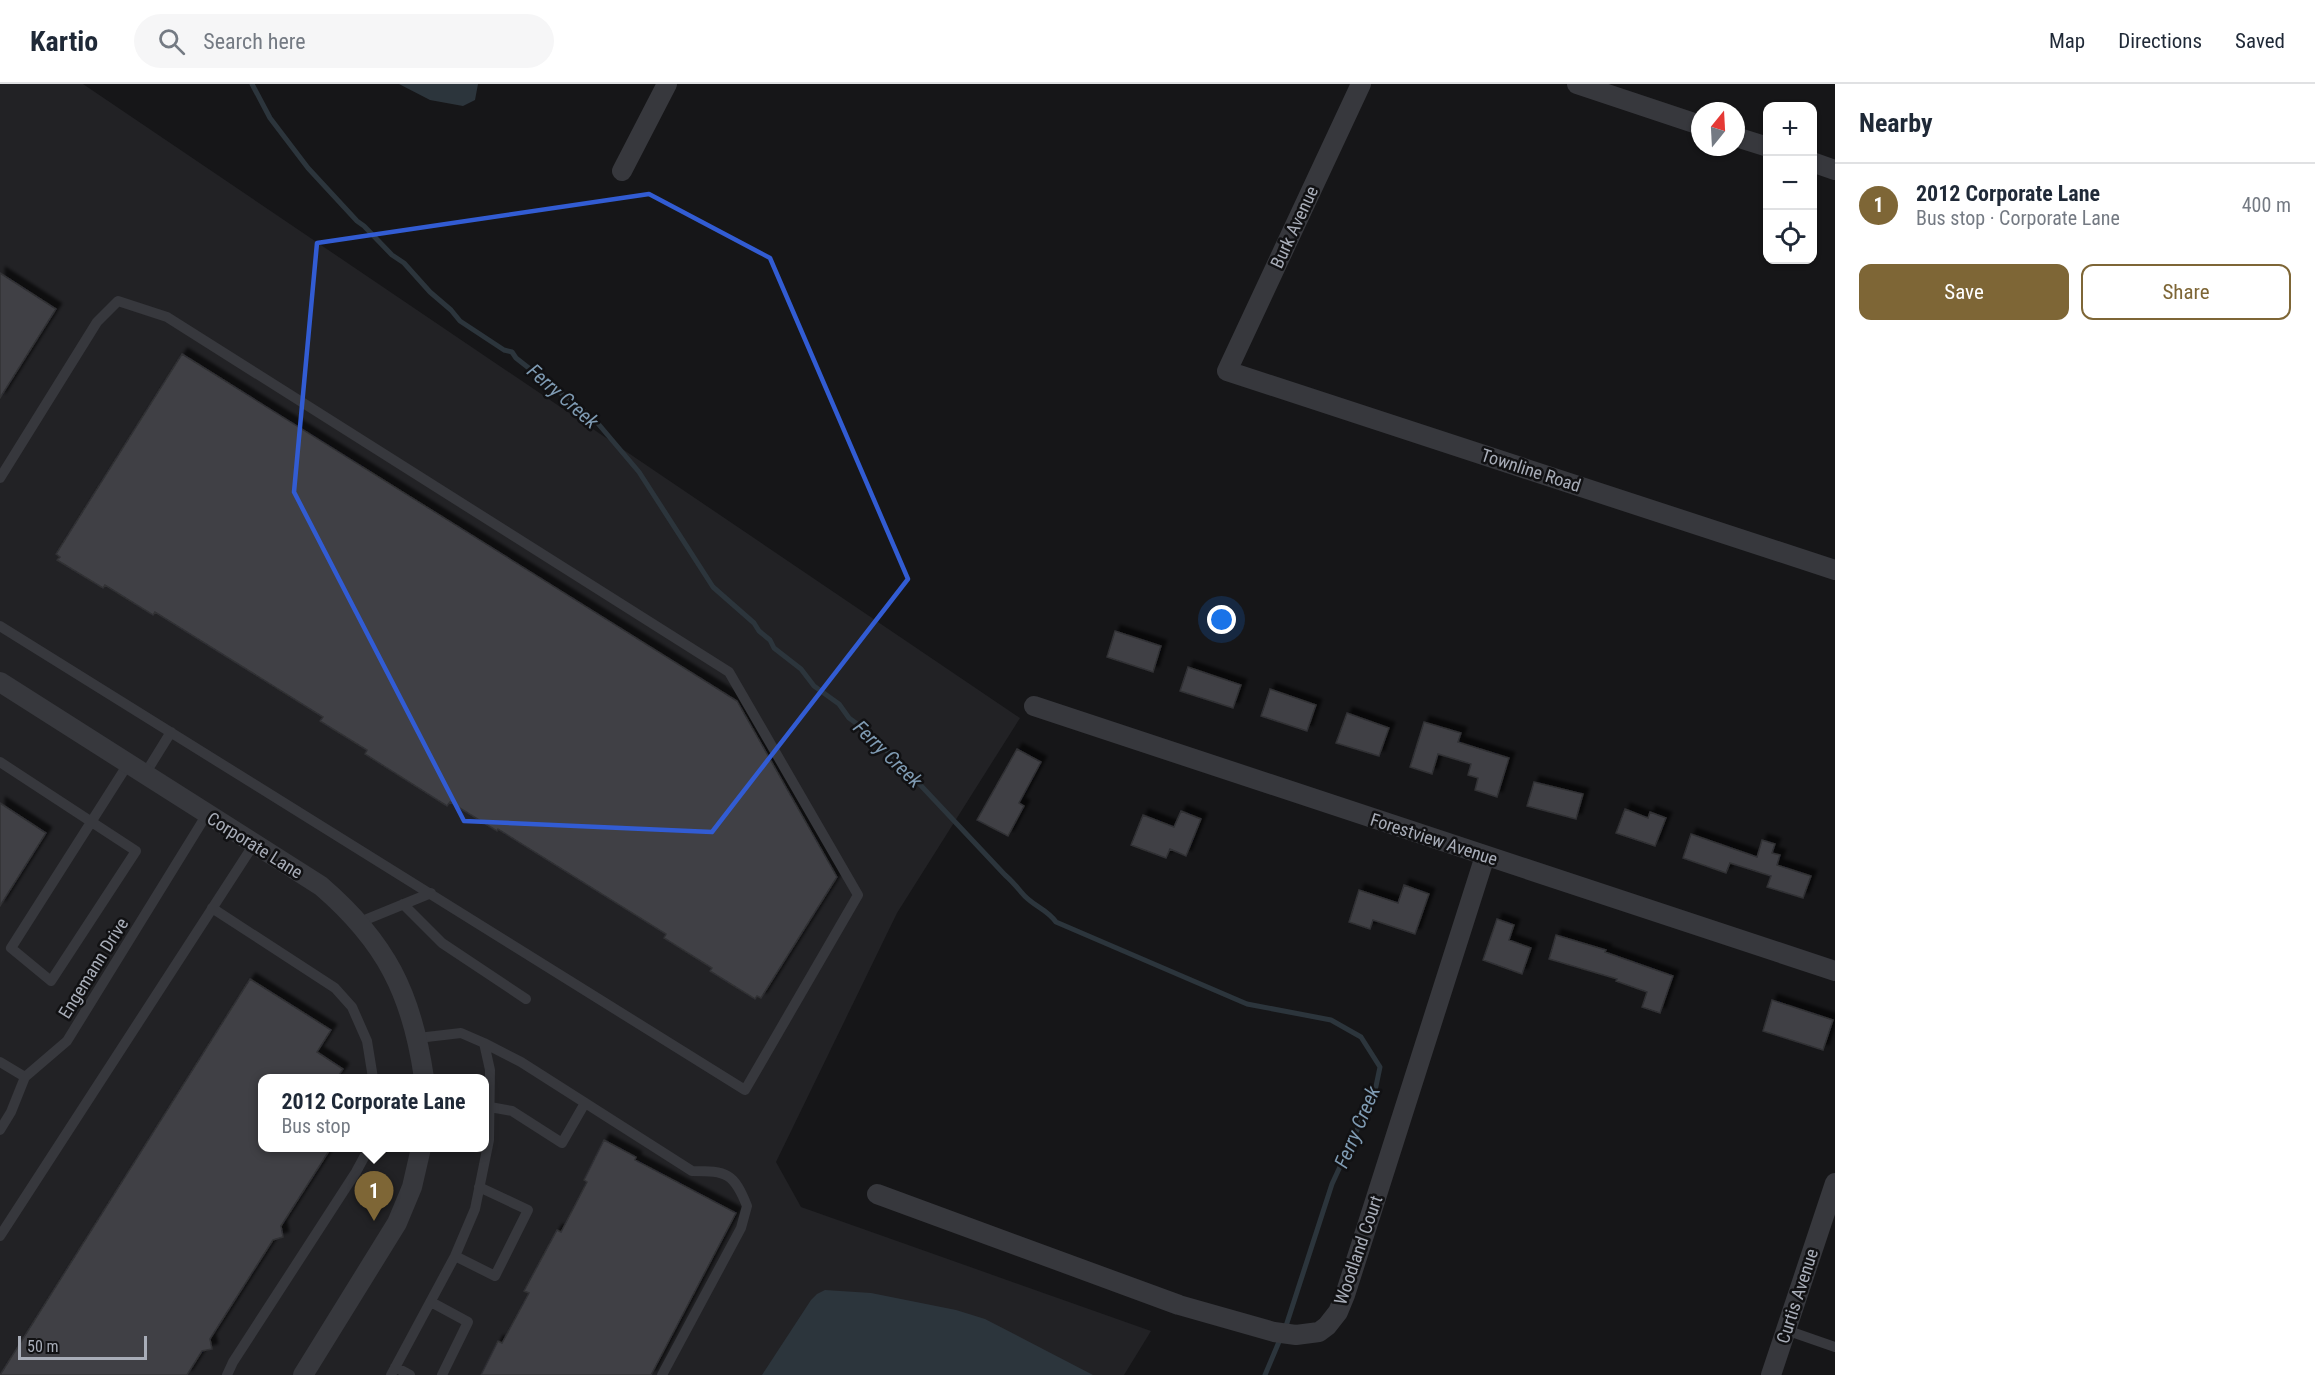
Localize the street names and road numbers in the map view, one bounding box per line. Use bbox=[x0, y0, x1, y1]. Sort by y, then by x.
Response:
street label: Burk Avenue bbox=[1266, 183, 1322, 271]
street label: Townline Road bbox=[1478, 444, 1584, 496]
street label: Corporate Lane bbox=[203, 807, 307, 883]
street label: Forestview Avenue bbox=[1368, 809, 1500, 869]
street label: Engemann Drive bbox=[54, 914, 132, 1022]
street label: Woodland Court bbox=[1329, 1193, 1387, 1307]
street label: Curtis Avenue bbox=[1772, 1246, 1822, 1346]

